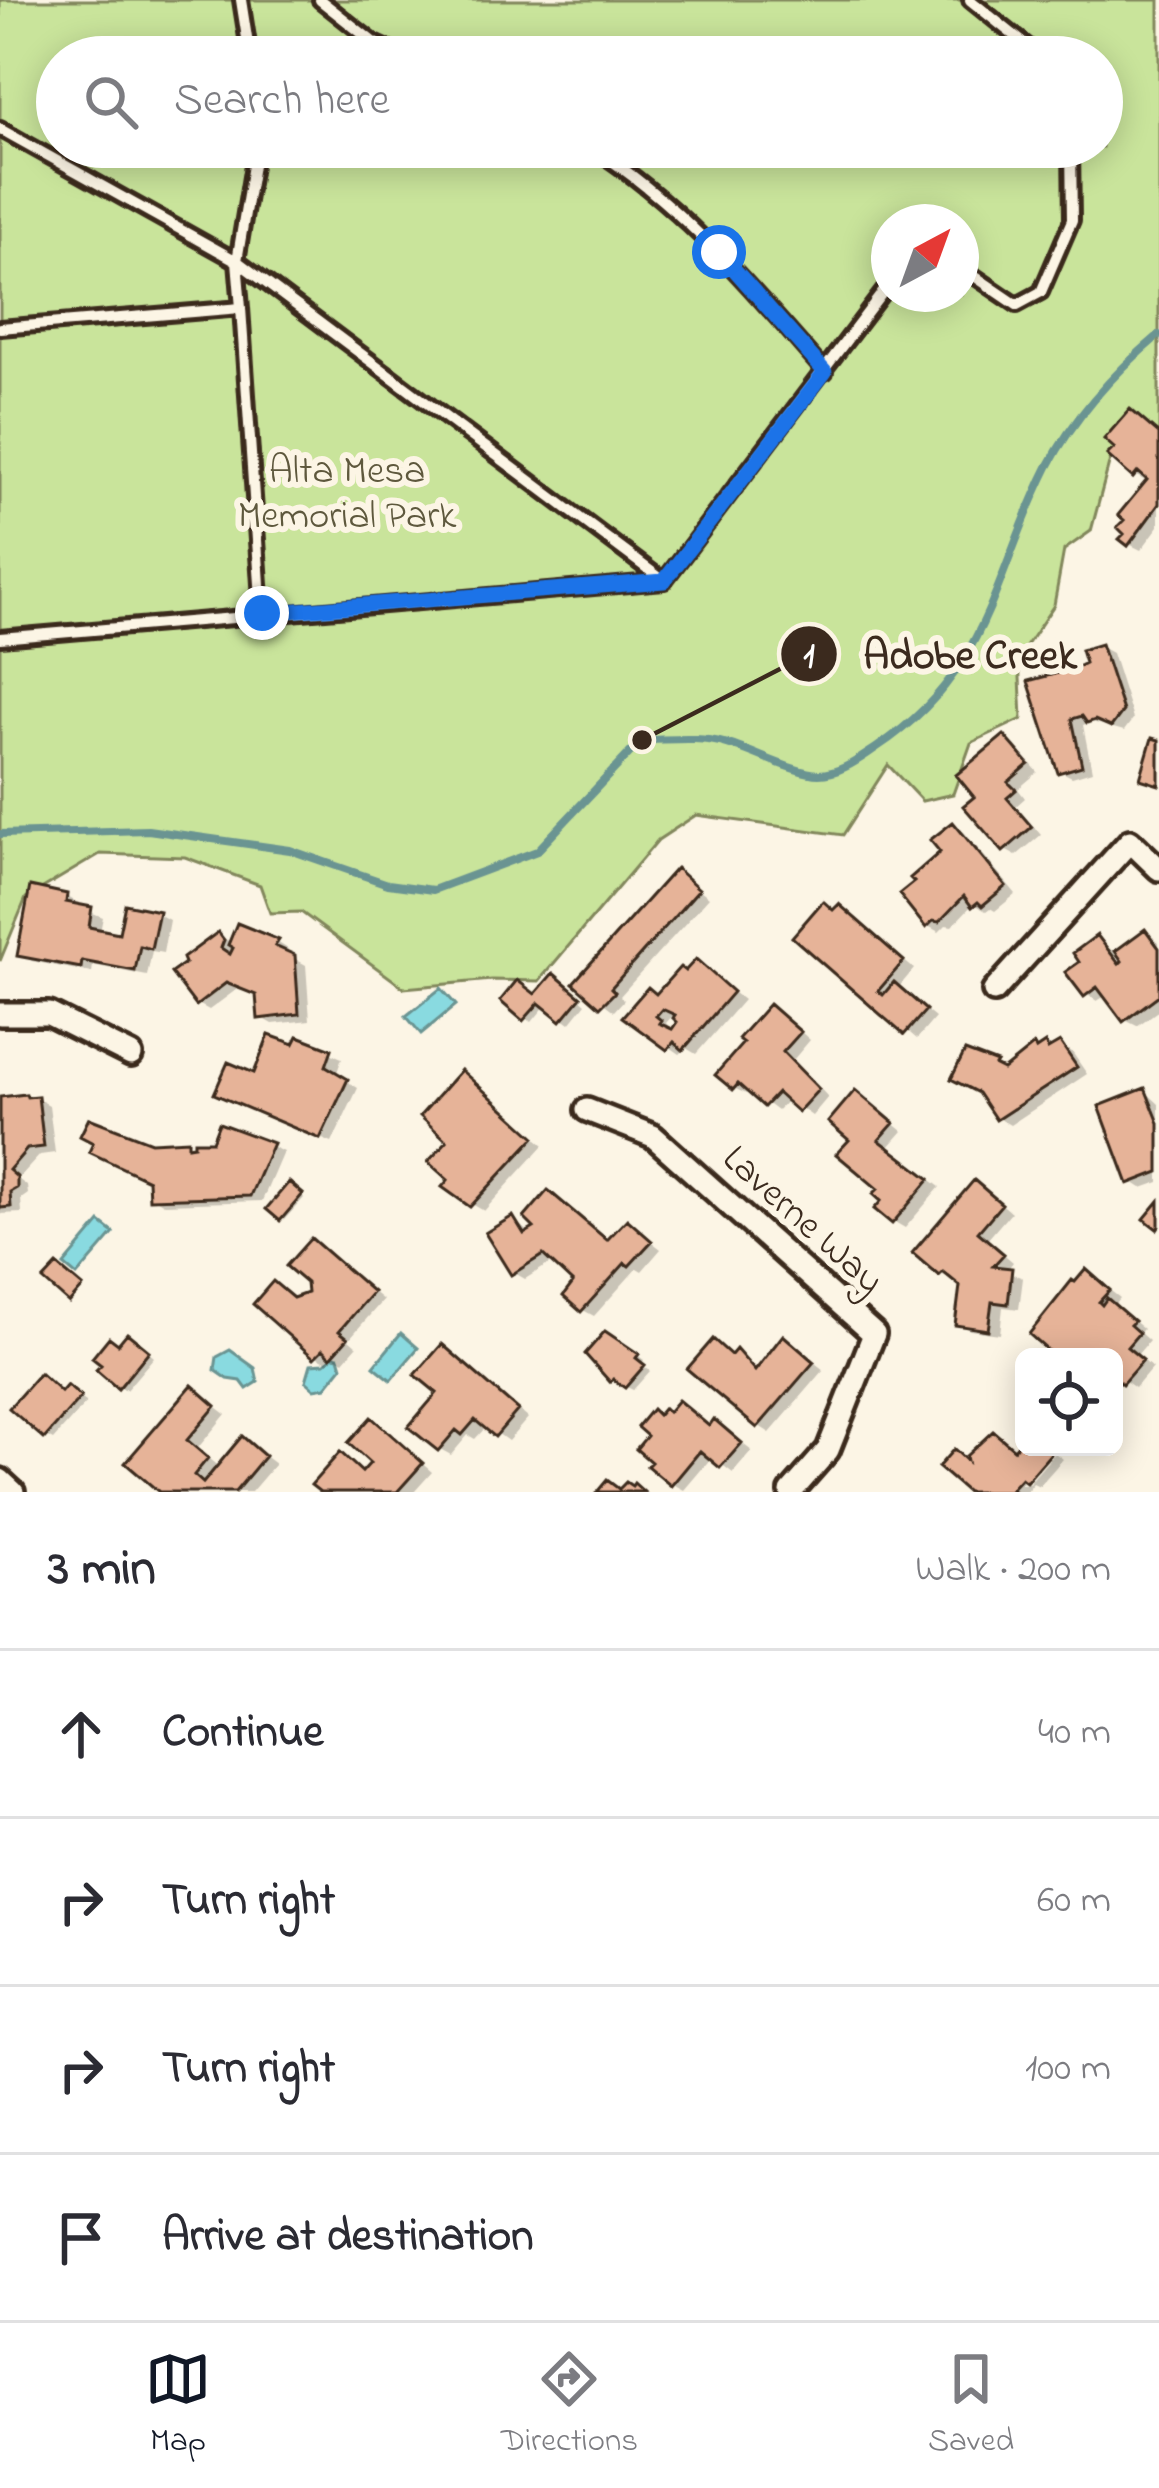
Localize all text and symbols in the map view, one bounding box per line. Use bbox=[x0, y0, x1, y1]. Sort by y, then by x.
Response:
search box bbox=[36, 36, 1123, 168]
icon: search bbox=[78, 69, 144, 135]
text: Search here bbox=[174, 69, 390, 135]
north arrow bbox=[871, 204, 979, 312]
route start bbox=[692, 225, 746, 279]
park label: Alta Mesa Memorial Park bbox=[238, 444, 457, 546]
route end bbox=[235, 586, 289, 640]
callout: Adobe Creek bbox=[779, 615, 1101, 693]
text: Adobe Creek bbox=[863, 627, 1078, 688]
text: 1 bbox=[803, 631, 815, 684]
street label: Laverne Way bbox=[708, 1133, 896, 1309]
map controls bbox=[1015, 1348, 1123, 1456]
button: locate bbox=[1015, 1348, 1123, 1456]
text: 3 min bbox=[48, 1533, 156, 1608]
text: Walk · 200 m bbox=[915, 1542, 1111, 1599]
icon: ahead bbox=[48, 1701, 114, 1767]
text: Continue bbox=[162, 1701, 323, 1767]
text: 40 m bbox=[1038, 1705, 1111, 1762]
icon: right bbox=[48, 1869, 114, 1935]
text: Turn right bbox=[162, 1869, 335, 1935]
text: 60 m bbox=[1037, 1873, 1111, 1930]
icon: right bbox=[48, 2037, 114, 2103]
text: Turn right bbox=[162, 2037, 335, 2103]
text: 100 m bbox=[1025, 2041, 1111, 2098]
icon: arrive bbox=[48, 2205, 114, 2271]
text: Arrive at destination bbox=[162, 2205, 533, 2271]
tab: Map bbox=[145, 2346, 211, 2466]
tab: Directions bbox=[501, 2346, 638, 2466]
tab: Saved bbox=[928, 2346, 1014, 2466]

